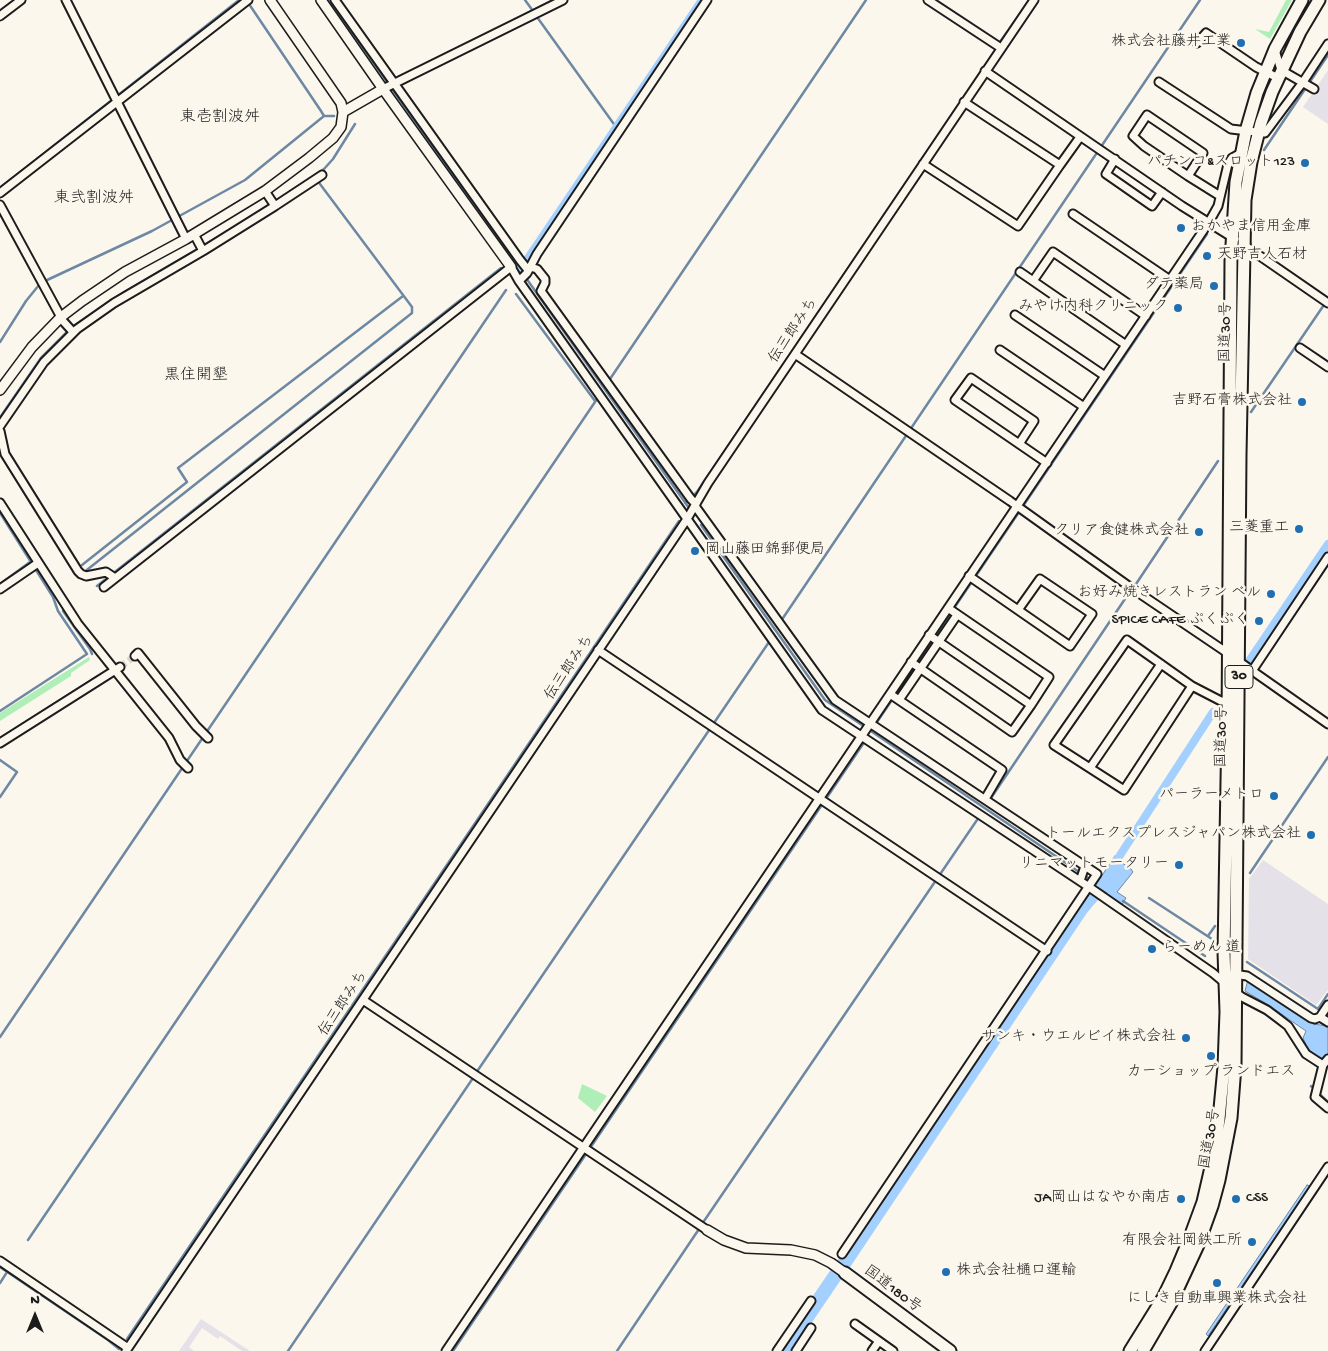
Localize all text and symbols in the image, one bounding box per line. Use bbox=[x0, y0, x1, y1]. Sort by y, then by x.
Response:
place label: 株式会社藤井工業 bbox=[1111, 34, 1231, 52]
marker: 株式会社藤井工業 bbox=[1235, 37, 1247, 49]
district label: 東壱割波舛 bbox=[180, 109, 260, 129]
place label: パチンコ&スロット123 bbox=[1147, 154, 1295, 172]
marker: パチンコ&スロット123 bbox=[1299, 157, 1311, 169]
district label: 東弐割波舛 bbox=[54, 190, 134, 210]
place label: おかやま信用金庫 bbox=[1191, 219, 1311, 237]
marker: おかやま信用金庫 bbox=[1175, 222, 1187, 234]
place label: 天野吉人石材 bbox=[1217, 247, 1307, 265]
marker: 天野吉人石材 bbox=[1201, 250, 1213, 262]
place label: ダテ薬局 bbox=[1144, 277, 1204, 295]
marker: ダテ薬局 bbox=[1208, 280, 1220, 292]
street label: 伝三郎みち bbox=[766, 295, 822, 367]
place label: みやけ内科クリニック bbox=[1018, 299, 1168, 317]
street label: 国道30号 bbox=[1217, 301, 1237, 363]
marker: みやけ内科クリニック bbox=[1172, 302, 1184, 314]
district label: 黒住開墾 bbox=[164, 367, 228, 387]
place label: 吉野石膏株式会社 bbox=[1172, 393, 1292, 411]
marker: 吉野石膏株式会社 bbox=[1296, 396, 1308, 408]
place label: 三菱重工 bbox=[1229, 520, 1289, 538]
place label: クリア食健株式会社 bbox=[1054, 523, 1189, 541]
marker: 三菱重工 bbox=[1293, 523, 1305, 535]
marker: クリア食健株式会社 bbox=[1193, 526, 1205, 538]
place label: 岡山藤田錦郵便局 bbox=[705, 542, 825, 560]
marker: 岡山藤田錦郵便局 bbox=[689, 545, 701, 557]
place label: お好み焼きレストラン ベル bbox=[1077, 585, 1261, 603]
marker: お好み焼きレストラン ベル bbox=[1265, 588, 1277, 600]
place label: SPICE CAFE ぷくぷく bbox=[1112, 612, 1249, 630]
marker: SPICE CAFE ぷくぷく bbox=[1253, 615, 1265, 627]
street label: 伝三郎みち bbox=[542, 632, 598, 704]
road number: 30 bbox=[1225, 666, 1253, 689]
street label: 国道30号 bbox=[1213, 706, 1233, 768]
place label: パーラーメトロ bbox=[1159, 787, 1264, 805]
marker: パーラーメトロ bbox=[1268, 790, 1280, 802]
place label: トールエクスプレスジャパン株式会社 bbox=[1046, 826, 1301, 844]
marker: トールエクスプレスジャパン株式会社 bbox=[1305, 829, 1317, 841]
place label: リニマットモータリー bbox=[1019, 856, 1169, 874]
marker: リニマットモータリー bbox=[1173, 859, 1185, 871]
place label: らーめん 道 bbox=[1162, 940, 1241, 958]
marker: らーめん 道 bbox=[1146, 943, 1158, 955]
street label: 伝三郎みち bbox=[316, 968, 372, 1040]
place label: サンキ・ウエルビイ株式会社 bbox=[981, 1029, 1176, 1047]
marker: サンキ・ウエルビイ株式会社 bbox=[1180, 1032, 1192, 1044]
marker: カーショップ ランドエス bbox=[1205, 1050, 1217, 1062]
place label: カーショップ ランドエス bbox=[1127, 1064, 1295, 1082]
street label: 国道30号 bbox=[1197, 1107, 1225, 1171]
place label: JA岡山はなやか南店 bbox=[1034, 1190, 1171, 1208]
place label: CSS bbox=[1246, 1190, 1268, 1208]
marker: JA岡山はなやか南店 bbox=[1175, 1193, 1187, 1205]
marker: CSS bbox=[1230, 1193, 1242, 1205]
place label: 有限会社岡鉄工所 bbox=[1122, 1233, 1242, 1251]
marker: 有限会社岡鉄工所 bbox=[1246, 1236, 1258, 1248]
street label: 国道180号 bbox=[860, 1262, 924, 1318]
place label: 株式会社樋口運輸 bbox=[956, 1263, 1076, 1281]
marker: 株式会社樋口運輸 bbox=[940, 1266, 952, 1278]
marker: にしき自動車興業株式会社 bbox=[1211, 1277, 1223, 1289]
north arrow bbox=[10, 1291, 60, 1341]
place label: にしき自動車興業株式会社 bbox=[1127, 1291, 1307, 1309]
text: N bbox=[30, 1292, 40, 1309]

